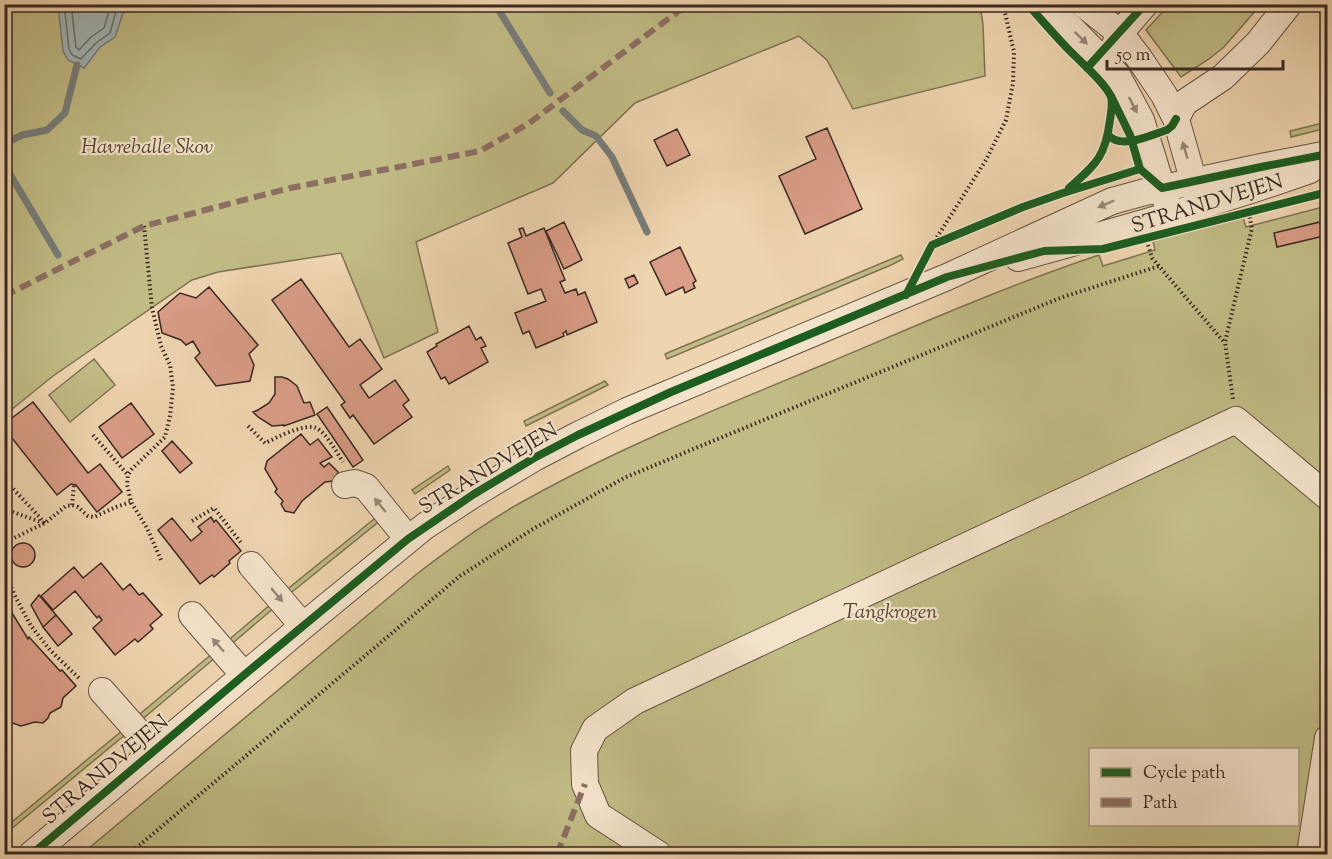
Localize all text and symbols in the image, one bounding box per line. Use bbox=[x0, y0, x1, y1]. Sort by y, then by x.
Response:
one-way arrow bbox=[1073, 31, 1088, 45]
scale bar bbox=[1107, 33, 1282, 71]
text: 50 m bbox=[1115, 43, 1151, 69]
one-way arrow bbox=[1129, 96, 1138, 113]
park label: Havreballe Skov bbox=[81, 133, 213, 163]
one-way arrow bbox=[1180, 141, 1190, 159]
street label: STRANDVEJEN bbox=[1128, 167, 1287, 242]
one-way arrow bbox=[1096, 199, 1114, 209]
street label: STRANDVEJEN bbox=[414, 416, 564, 523]
one-way arrow bbox=[374, 498, 387, 513]
one-way arrow bbox=[270, 587, 283, 602]
park label: Tangkrogen bbox=[843, 598, 937, 628]
one-way arrow bbox=[211, 637, 224, 653]
street label: STRANDVEJEN bbox=[36, 708, 176, 833]
legend bbox=[1089, 748, 1299, 826]
text: Cycle path bbox=[1143, 761, 1226, 787]
text: Path bbox=[1143, 791, 1178, 817]

